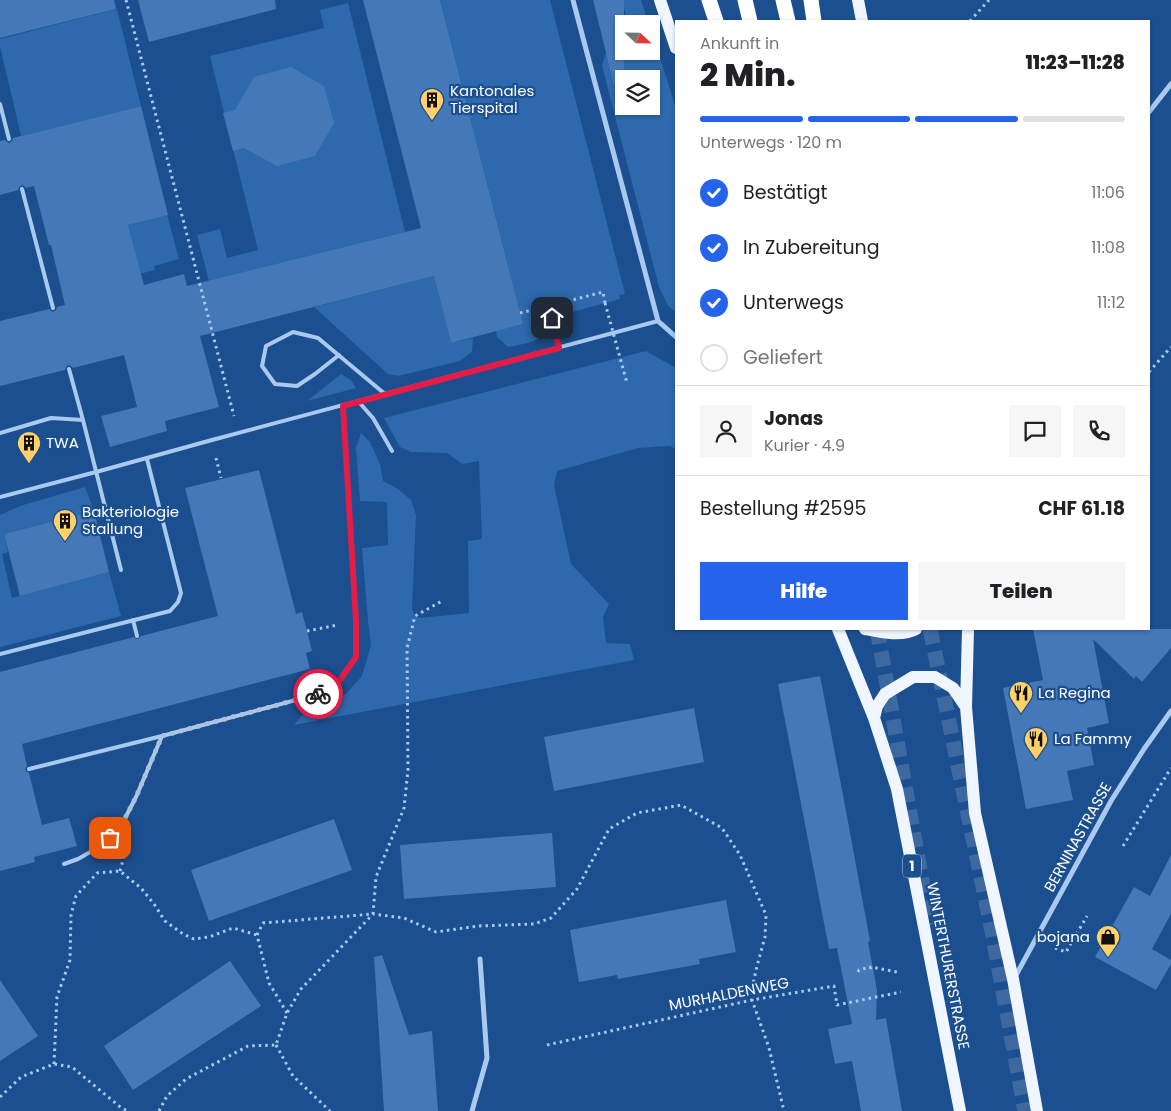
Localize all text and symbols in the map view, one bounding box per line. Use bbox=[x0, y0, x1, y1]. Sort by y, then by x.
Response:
north arrow bbox=[615, 15, 660, 60]
map controls bbox=[615, 15, 660, 115]
text: Ankunft in bbox=[700, 32, 779, 55]
text: 11:23–11:28 bbox=[1025, 49, 1125, 76]
text: 2 Min. bbox=[700, 52, 796, 97]
button: layers bbox=[615, 70, 660, 115]
place label: Kantonales Tierspital bbox=[450, 80, 535, 118]
building icon: Kantonales Tierspital bbox=[419, 87, 445, 121]
text: Unterwegs · 120 m bbox=[700, 131, 842, 154]
icon: check bbox=[700, 179, 728, 207]
text: Bestätigt bbox=[743, 179, 827, 206]
text: 11:06 bbox=[1091, 181, 1125, 204]
icon: check bbox=[700, 234, 728, 262]
text: In Zubereitung bbox=[743, 234, 880, 261]
text: 11:08 bbox=[1091, 236, 1125, 259]
icon: check bbox=[700, 289, 728, 317]
text: Unterwegs bbox=[743, 289, 844, 316]
text: 11:12 bbox=[1097, 291, 1125, 314]
pin bbox=[531, 297, 573, 339]
icon: home bbox=[538, 304, 566, 332]
text: Geliefert bbox=[743, 344, 823, 371]
button: person bbox=[700, 405, 752, 457]
text: Jonas bbox=[764, 405, 823, 432]
button: chat bbox=[1009, 405, 1061, 457]
button: phone bbox=[1073, 405, 1125, 457]
building icon: TWA bbox=[16, 430, 42, 464]
place label: TWA bbox=[46, 432, 79, 453]
text: Kurier · 4.9 bbox=[764, 434, 845, 457]
text: Bestellung #2595 bbox=[700, 495, 866, 522]
text: CHF 61.18 bbox=[1038, 495, 1125, 522]
place label: Bakteriologie Stallung bbox=[82, 501, 179, 539]
building icon: Bakteriologie Stallung bbox=[52, 508, 78, 542]
button: Hilfe bbox=[700, 562, 908, 620]
button: Teilen bbox=[918, 562, 1125, 620]
courier bbox=[293, 669, 343, 719]
icon: bike bbox=[304, 680, 332, 708]
restaurant icon: La Regina bbox=[1008, 680, 1034, 714]
place label: La Regina bbox=[1038, 682, 1111, 703]
restaurant icon: La Fammy bbox=[1023, 726, 1049, 760]
place label: La Fammy bbox=[1054, 728, 1132, 749]
street label: BERNINASTRASSE bbox=[1039, 778, 1116, 895]
pin bbox=[89, 817, 131, 859]
icon: bag bbox=[96, 824, 124, 852]
road number: 1 bbox=[903, 854, 921, 878]
street label: WINTERTHURERSTRASSE bbox=[922, 881, 975, 1051]
shop icon: bojana bbox=[1095, 924, 1121, 958]
place label: bojana bbox=[1037, 926, 1090, 947]
street label: MURHALDENWEG bbox=[667, 972, 791, 1015]

